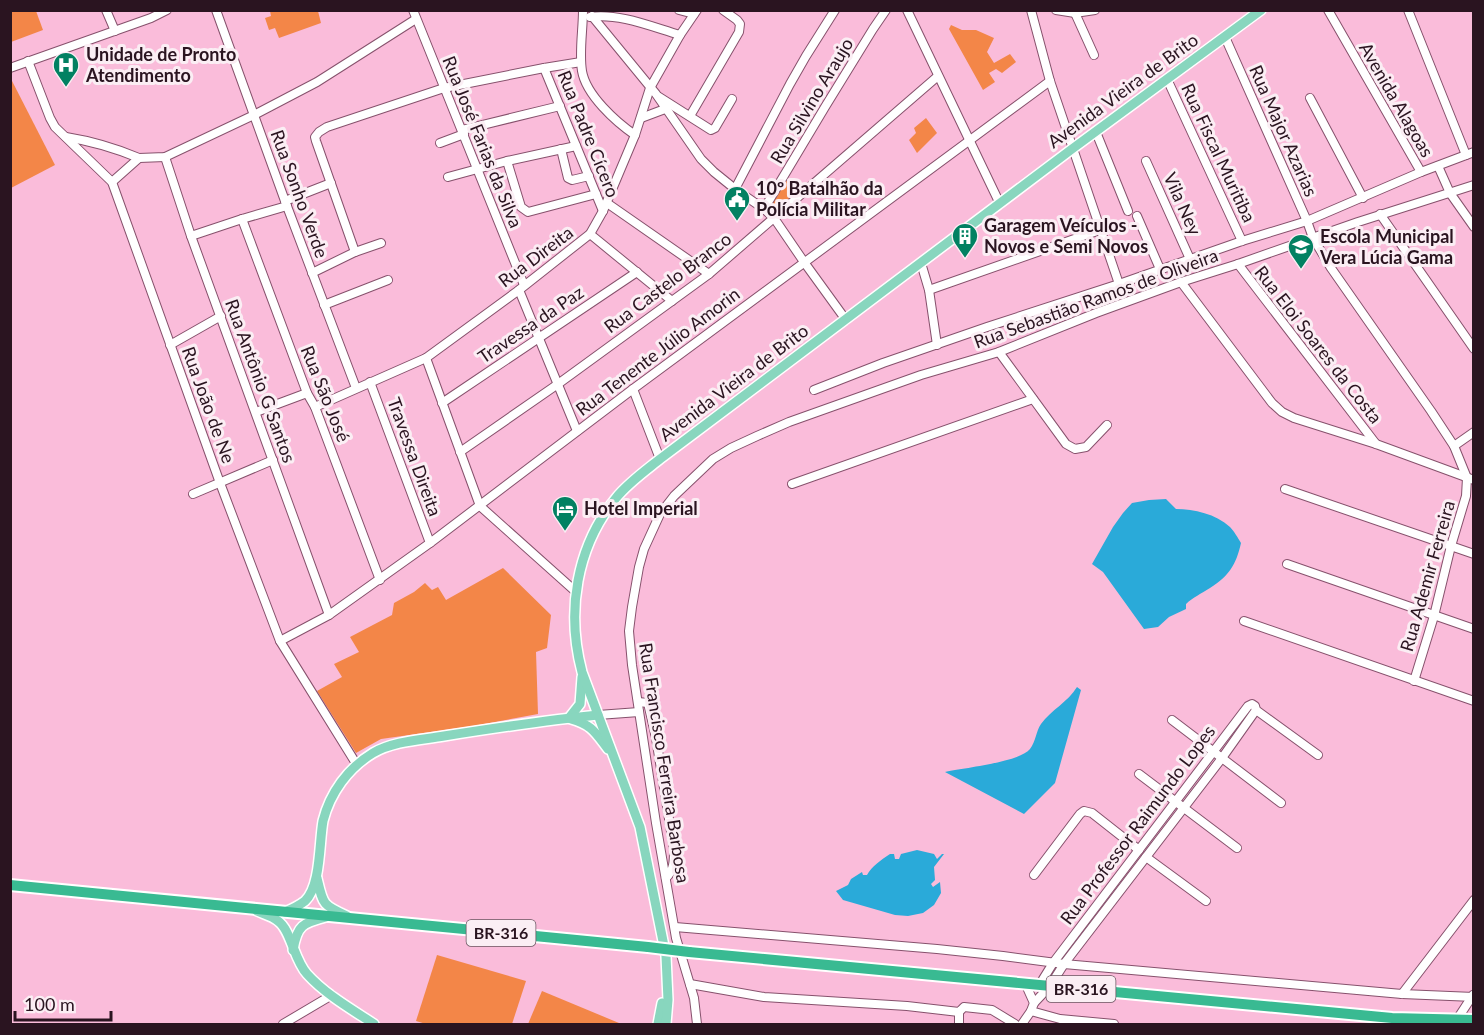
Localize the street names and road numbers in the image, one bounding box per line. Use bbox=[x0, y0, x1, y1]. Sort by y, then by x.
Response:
street label: Avenida Vieira de Brito bbox=[1043, 28, 1202, 152]
street label: Rua Silvino Araujo bbox=[765, 34, 857, 167]
street label: Avenida Alagoas bbox=[1355, 38, 1439, 161]
street label: Rua José Farias da Silva bbox=[438, 53, 527, 231]
street label: Rua Major Azarias bbox=[1245, 61, 1323, 200]
street label: Rua Padre Cícero bbox=[553, 67, 624, 200]
street label: Rua Fiscal Muritiba bbox=[1177, 80, 1261, 226]
street label: Rua Sonho Verde bbox=[267, 127, 333, 261]
street label: Vila Ney bbox=[1159, 169, 1207, 239]
street label: Rua Direita bbox=[494, 221, 577, 291]
street label: Rua Castelo Branco bbox=[599, 227, 735, 337]
street label: Rua Sebastião Ramos de Oliveira bbox=[971, 244, 1221, 353]
street label: Rua Eloi Soares da Costa bbox=[1250, 261, 1387, 428]
street label: Travessa da Paz bbox=[473, 281, 587, 368]
street label: Rua Tenente Júlio Amorin bbox=[571, 282, 744, 420]
street label: Rua Antônio G Santos bbox=[221, 296, 301, 466]
street label: Avenida Vieira de Brito bbox=[655, 319, 812, 445]
street label: Rua São José bbox=[297, 342, 355, 445]
street label: Rua João de Ne bbox=[178, 343, 240, 466]
street label: Travessa Direita bbox=[383, 394, 447, 519]
street label: Rua Ademir Ferreira bbox=[1395, 498, 1459, 654]
street label: Rua Francisco Ferreira Barbosa bbox=[635, 641, 695, 884]
street label: Rua Professor Raimundo Lopes bbox=[1055, 720, 1219, 928]
road number: BR-316 bbox=[466, 920, 536, 946]
road number: BR-316 bbox=[1046, 976, 1116, 1002]

